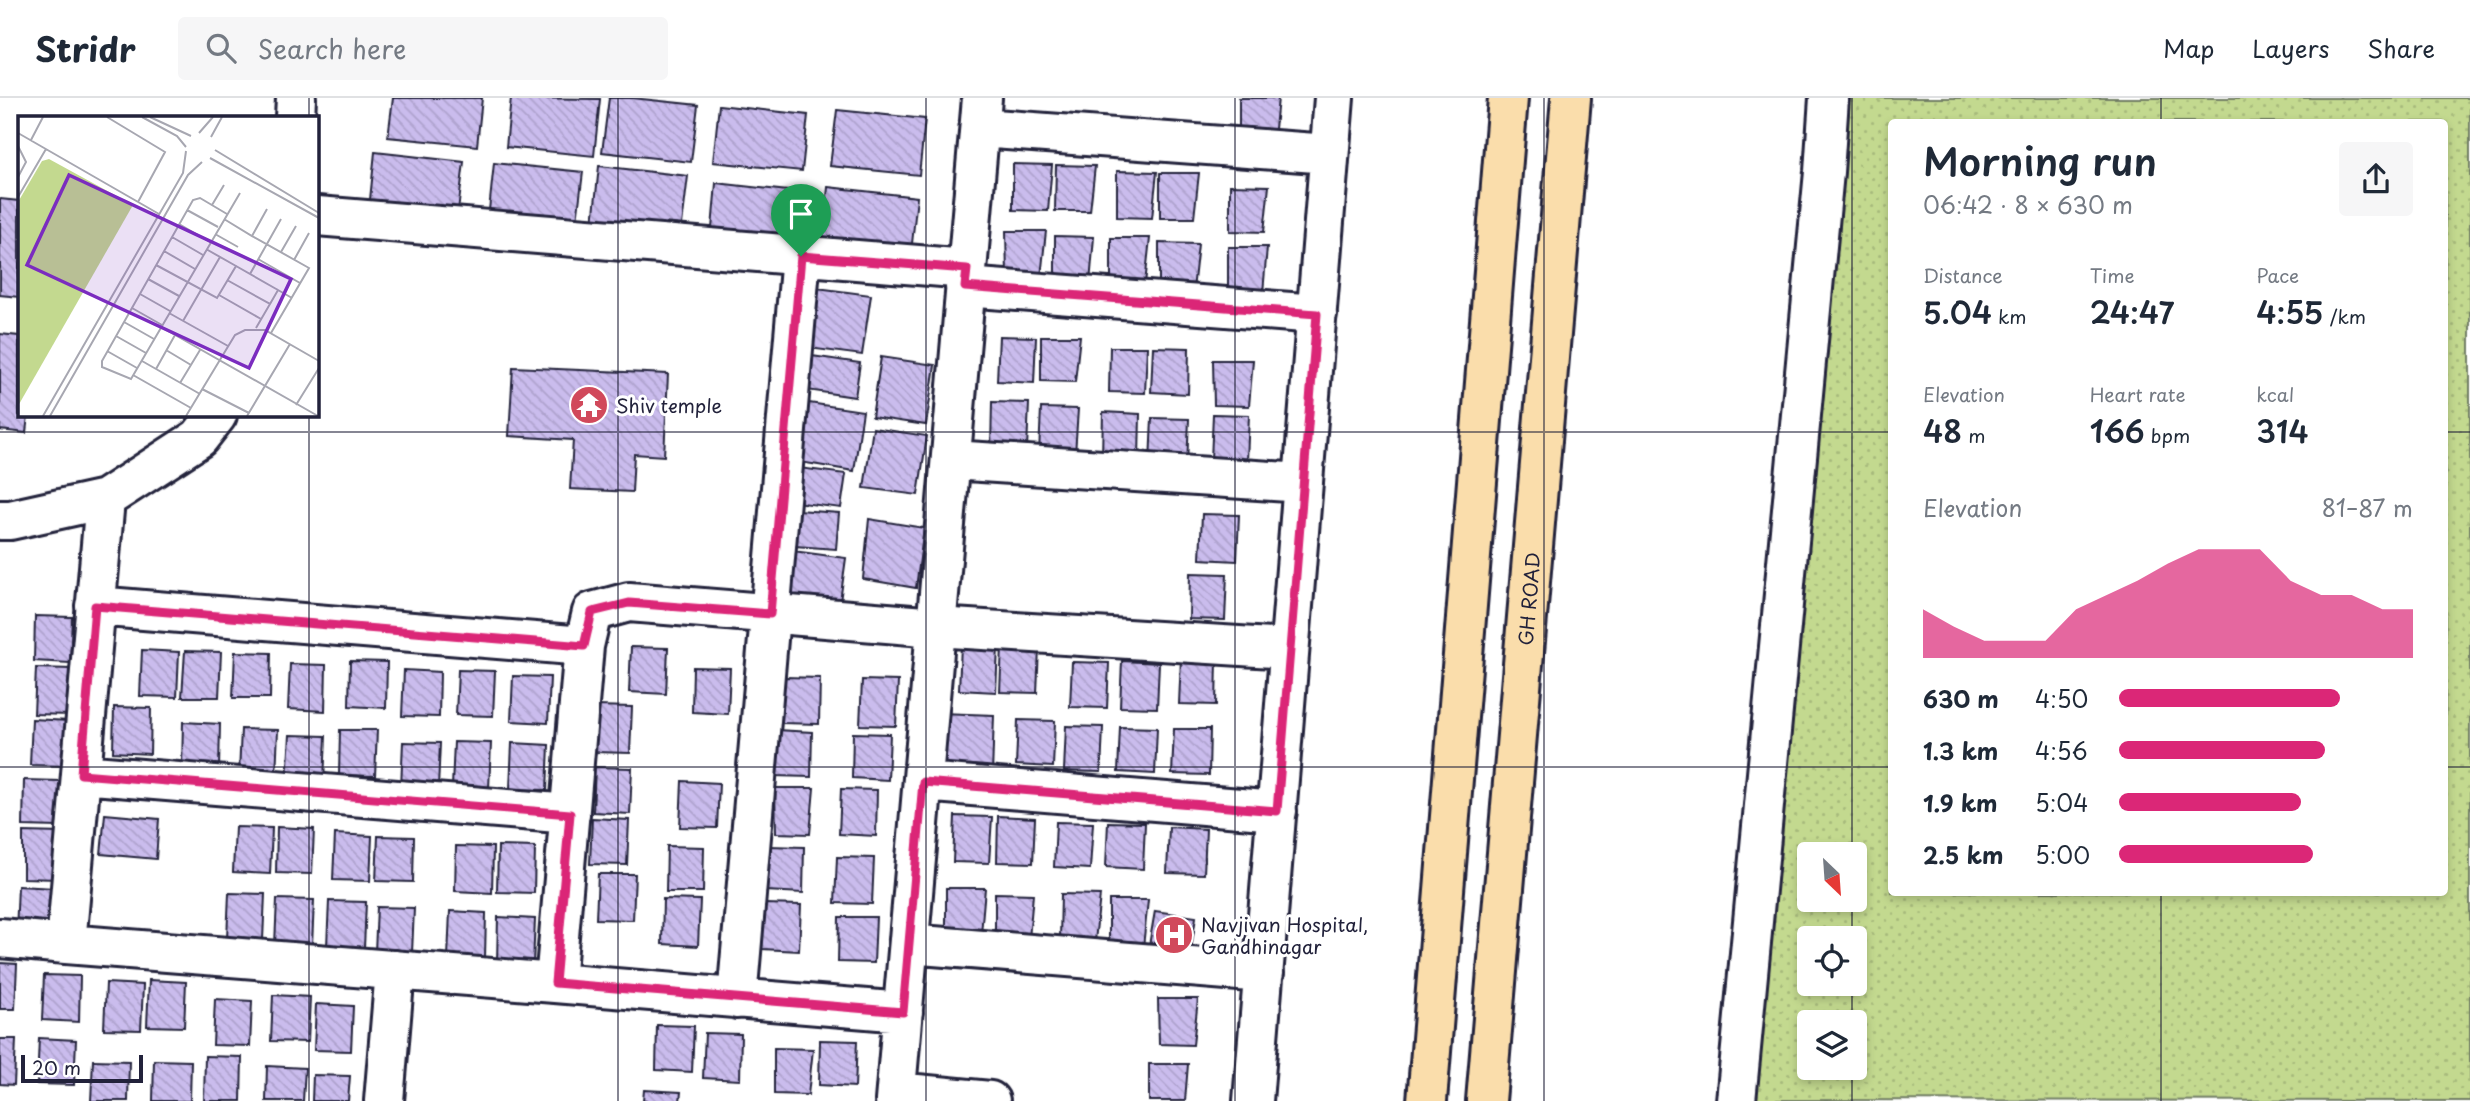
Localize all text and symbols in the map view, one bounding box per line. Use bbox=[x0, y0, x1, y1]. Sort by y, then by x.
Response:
search box bbox=[178, 17, 668, 80]
text: Stridr bbox=[35, 23, 136, 73]
icon: search bbox=[202, 29, 240, 67]
text: Search here bbox=[258, 29, 406, 68]
text: Map bbox=[2163, 30, 2214, 66]
text: Layers bbox=[2252, 30, 2329, 66]
text: Share bbox=[2367, 30, 2435, 66]
inset map bbox=[18, 116, 318, 416]
text: Morning run bbox=[1923, 132, 2157, 189]
button: share bbox=[2339, 142, 2413, 216]
pin bbox=[771, 184, 831, 256]
text: 06:42 · 8 × 630 m bbox=[1923, 187, 2133, 222]
icon: arrive bbox=[782, 195, 820, 233]
text: Distance bbox=[1923, 261, 2003, 289]
text: Time bbox=[2090, 261, 2135, 289]
text: Pace bbox=[2256, 261, 2299, 289]
text: 5.04 bbox=[1923, 289, 1992, 334]
text: 24:47 bbox=[2090, 289, 2174, 334]
text: 4:55 bbox=[2256, 289, 2324, 334]
text: km bbox=[1992, 302, 2027, 330]
text: /km bbox=[2324, 302, 2366, 330]
text: Elevation bbox=[1923, 380, 2005, 408]
text: Heart rate bbox=[2090, 380, 2186, 408]
text: kcal bbox=[2256, 380, 2294, 408]
temple icon: Shiv temple bbox=[568, 384, 610, 426]
place label: Shiv temple bbox=[616, 391, 722, 419]
text: 48 bbox=[1923, 408, 1962, 453]
text: 166 bbox=[2090, 408, 2145, 453]
text: 314 bbox=[2256, 408, 2309, 453]
text: m bbox=[1962, 421, 1986, 449]
text: bpm bbox=[2145, 421, 2190, 449]
text: Elevation bbox=[1923, 490, 2022, 525]
text: 81–87 m bbox=[2322, 490, 2413, 525]
street label: GH ROAD bbox=[1511, 551, 1546, 647]
text: 630 m bbox=[1923, 681, 1999, 716]
text: 4:50 bbox=[2035, 681, 2088, 716]
text: 1.3 km bbox=[1923, 733, 1998, 768]
text: 4:56 bbox=[2035, 733, 2088, 768]
text: 1.9 km bbox=[1923, 785, 1997, 820]
text: 5:04 bbox=[2035, 785, 2088, 820]
text: 2.5 km bbox=[1923, 837, 2003, 872]
text: 5:00 bbox=[2035, 837, 2090, 872]
north arrow bbox=[1797, 842, 1867, 912]
map controls bbox=[1797, 842, 1867, 1080]
place label: Navjivan Hospital, Gandhinagar bbox=[1201, 910, 1368, 960]
hospital icon: Navjivan Hospital, Gandhinagar bbox=[1153, 914, 1195, 956]
button: locate bbox=[1797, 926, 1867, 996]
button: layers bbox=[1797, 1010, 1867, 1080]
scale bar bbox=[21, 1052, 144, 1084]
text: 20 m bbox=[32, 1053, 81, 1081]

